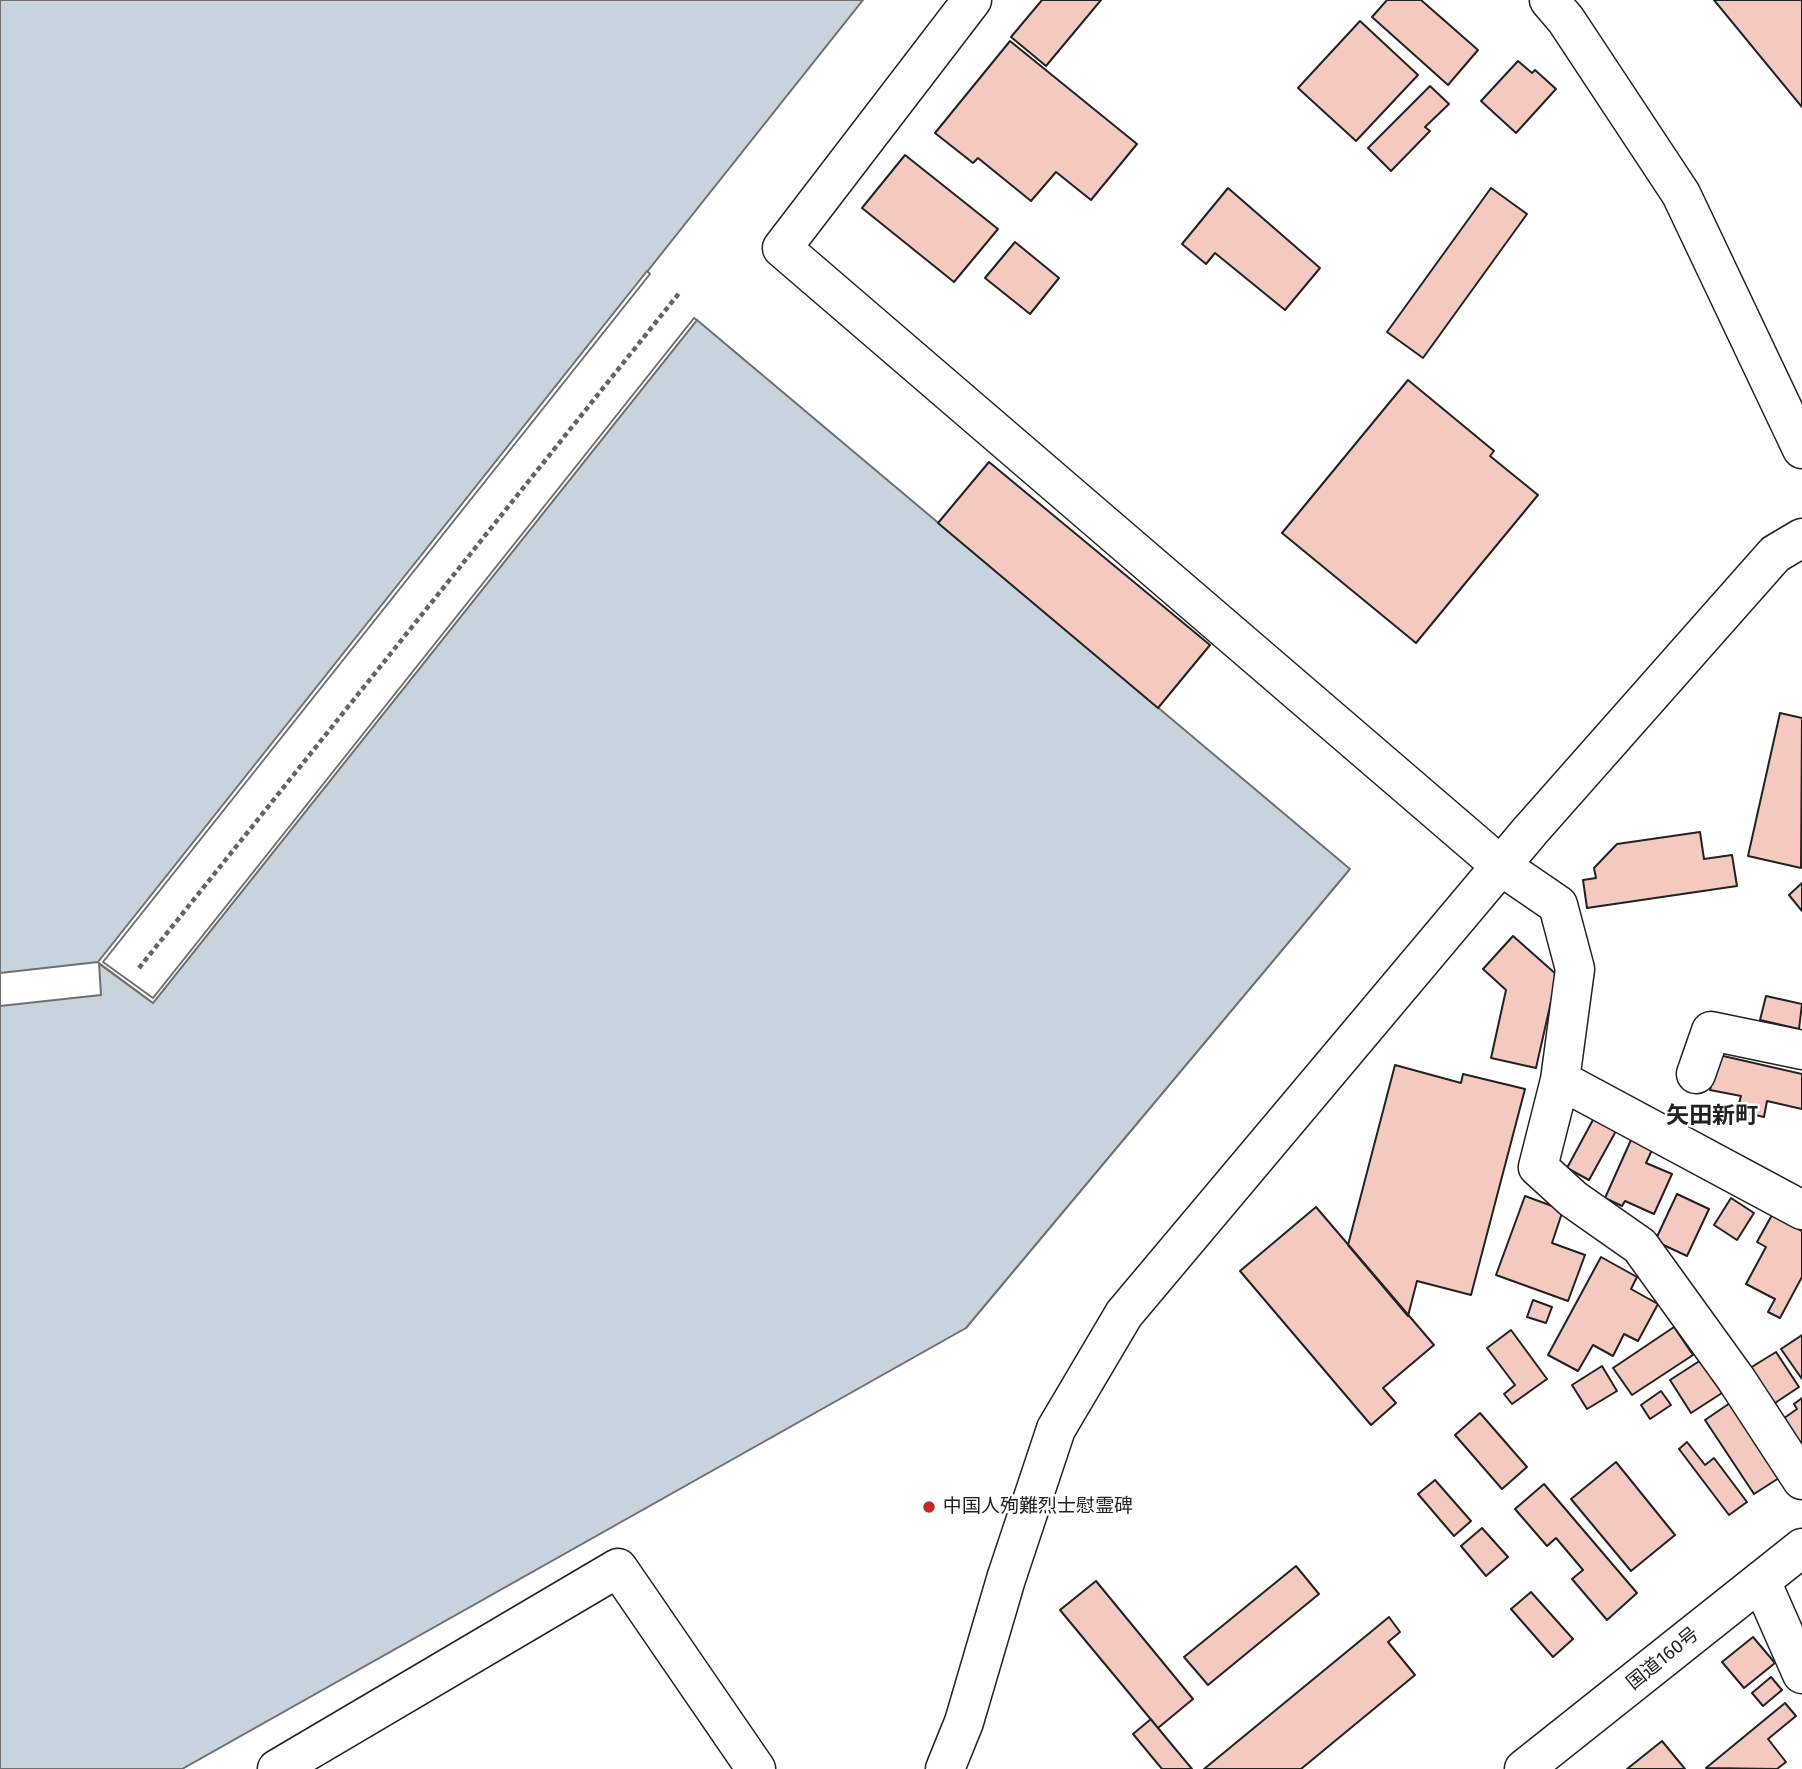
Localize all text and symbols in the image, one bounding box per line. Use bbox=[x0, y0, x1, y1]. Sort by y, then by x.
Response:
district label: 矢田新町 bbox=[1666, 1103, 1758, 1131]
place label: 中国人殉難烈士慰霊碑 bbox=[943, 1496, 1133, 1518]
marker: 中国人殉難烈士慰霊碑 bbox=[921, 1499, 937, 1515]
street label: 国道160号 bbox=[1622, 1623, 1704, 1695]

